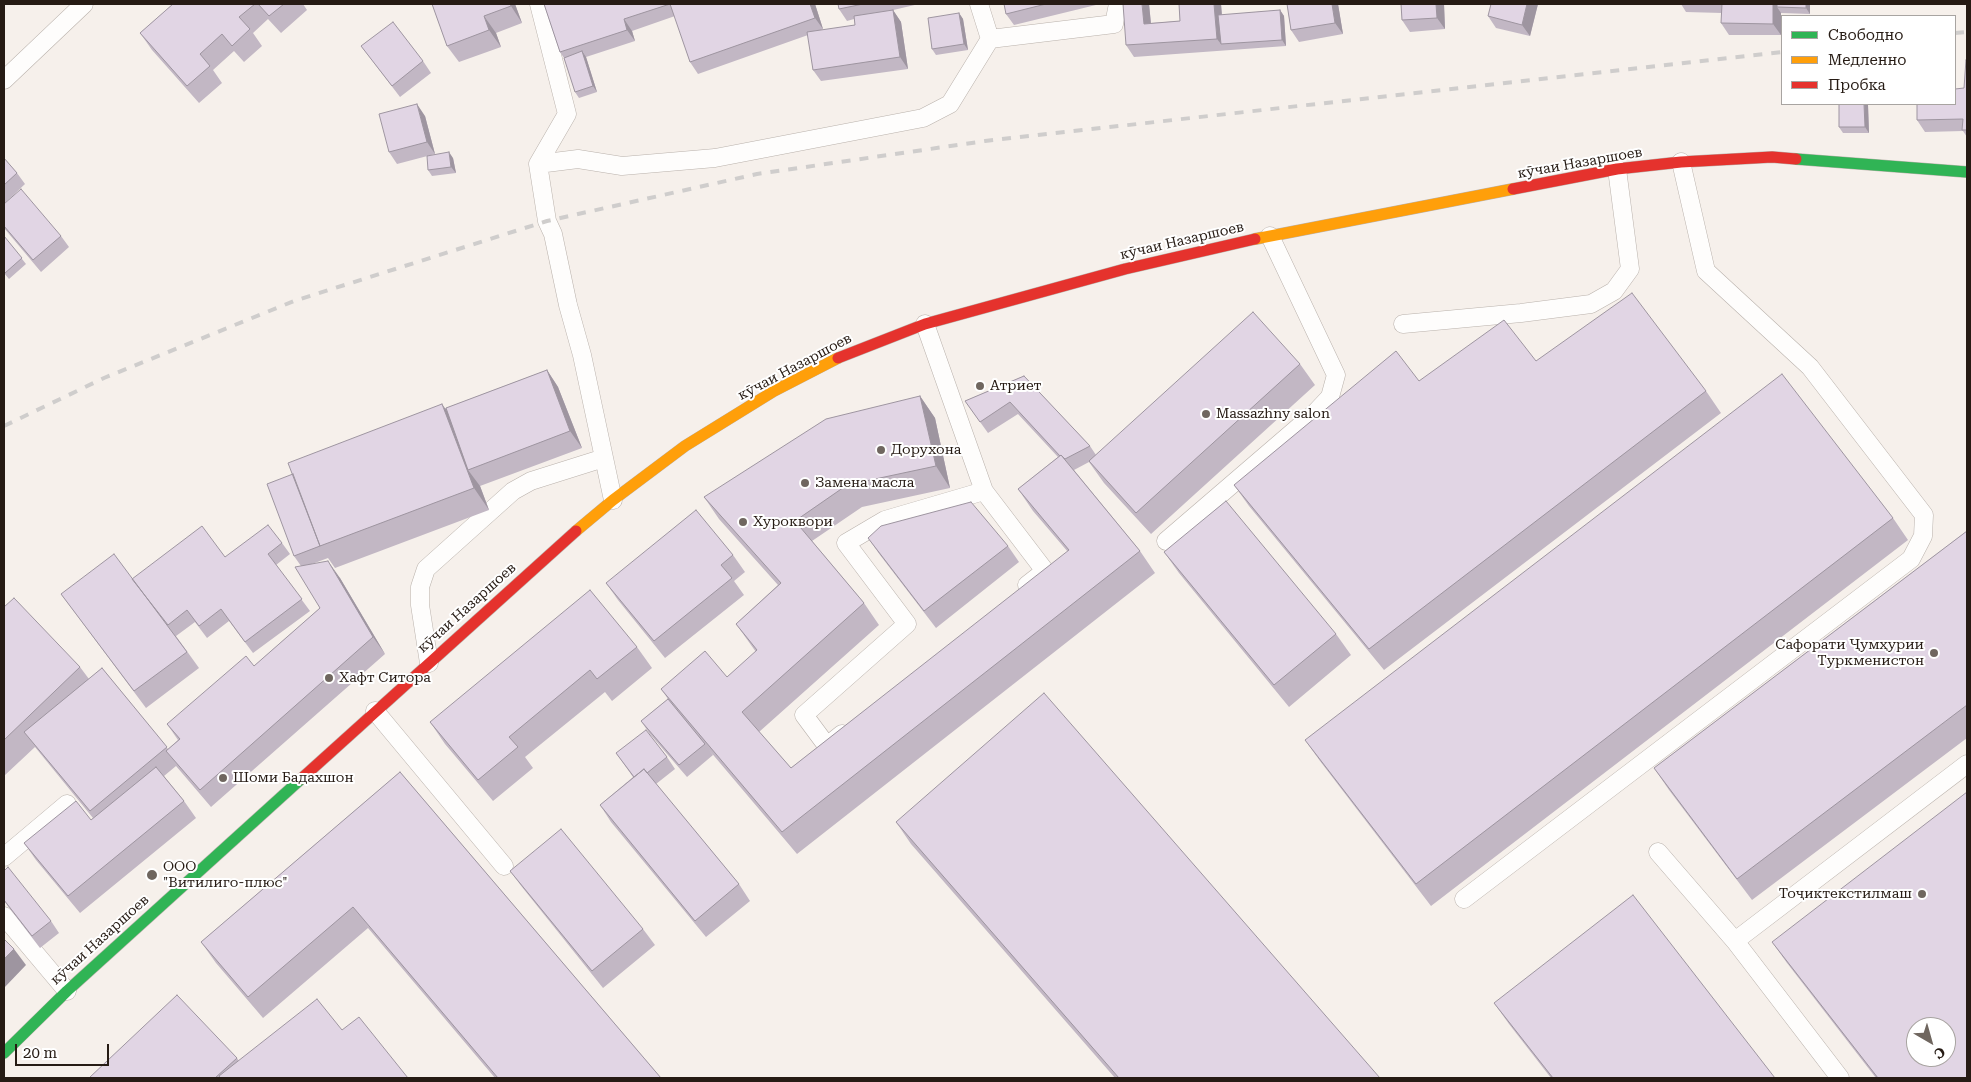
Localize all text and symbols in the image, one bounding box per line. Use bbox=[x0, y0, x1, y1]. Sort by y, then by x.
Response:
legend bbox=[1781, 15, 1956, 105]
text: Свободно bbox=[1828, 26, 1903, 44]
text: Медленно bbox=[1828, 51, 1907, 69]
text: Пробка bbox=[1828, 76, 1886, 94]
street label: кӯчаи Назаршоев bbox=[1516, 144, 1644, 182]
street label: кӯчаи Назаршоев bbox=[1119, 219, 1245, 263]
street label: кӯчаи Назаршоев bbox=[735, 330, 855, 404]
place label: Атриет bbox=[990, 378, 1042, 394]
marker: Атриет bbox=[974, 380, 986, 392]
place label: Massazhny salon bbox=[1216, 406, 1330, 422]
marker: Massazhny salon bbox=[1200, 408, 1212, 420]
place label: Дорухона bbox=[891, 442, 961, 458]
marker: Дорухона bbox=[875, 444, 887, 456]
place label: Замена масла bbox=[815, 475, 914, 491]
marker: Замена масла bbox=[799, 477, 811, 489]
place label: Хуроквори bbox=[753, 514, 833, 530]
marker: Хуроквори bbox=[737, 516, 749, 528]
street label: кӯчаи Назаршоев bbox=[414, 559, 520, 657]
place label: Сафорати Ҷумҳурии Туркменистон bbox=[1775, 637, 1924, 670]
marker: Сафорати Ҷумҳурии Туркменистон bbox=[1928, 647, 1940, 659]
place label: Хафт Ситора bbox=[339, 670, 431, 686]
marker: Хафт Ситора bbox=[323, 672, 335, 684]
place label: Шоми Бадахшон bbox=[233, 770, 354, 786]
marker: Шоми Бадахшон bbox=[217, 772, 229, 784]
place label: ООО "Витилиго-плюс" bbox=[163, 859, 287, 892]
marker: ООО "Витилиго-плюс" bbox=[145, 868, 159, 882]
place label: Тоҷиктекстилмаш bbox=[1779, 886, 1912, 902]
marker: Тоҷиктекстилмаш bbox=[1916, 888, 1928, 900]
street label: кӯчаи Назаршоев bbox=[47, 891, 153, 989]
north arrow bbox=[1906, 1017, 1956, 1067]
scale bar bbox=[18, 1034, 111, 1066]
text: 20 m bbox=[23, 1044, 57, 1062]
text: С bbox=[1931, 1044, 1948, 1062]

